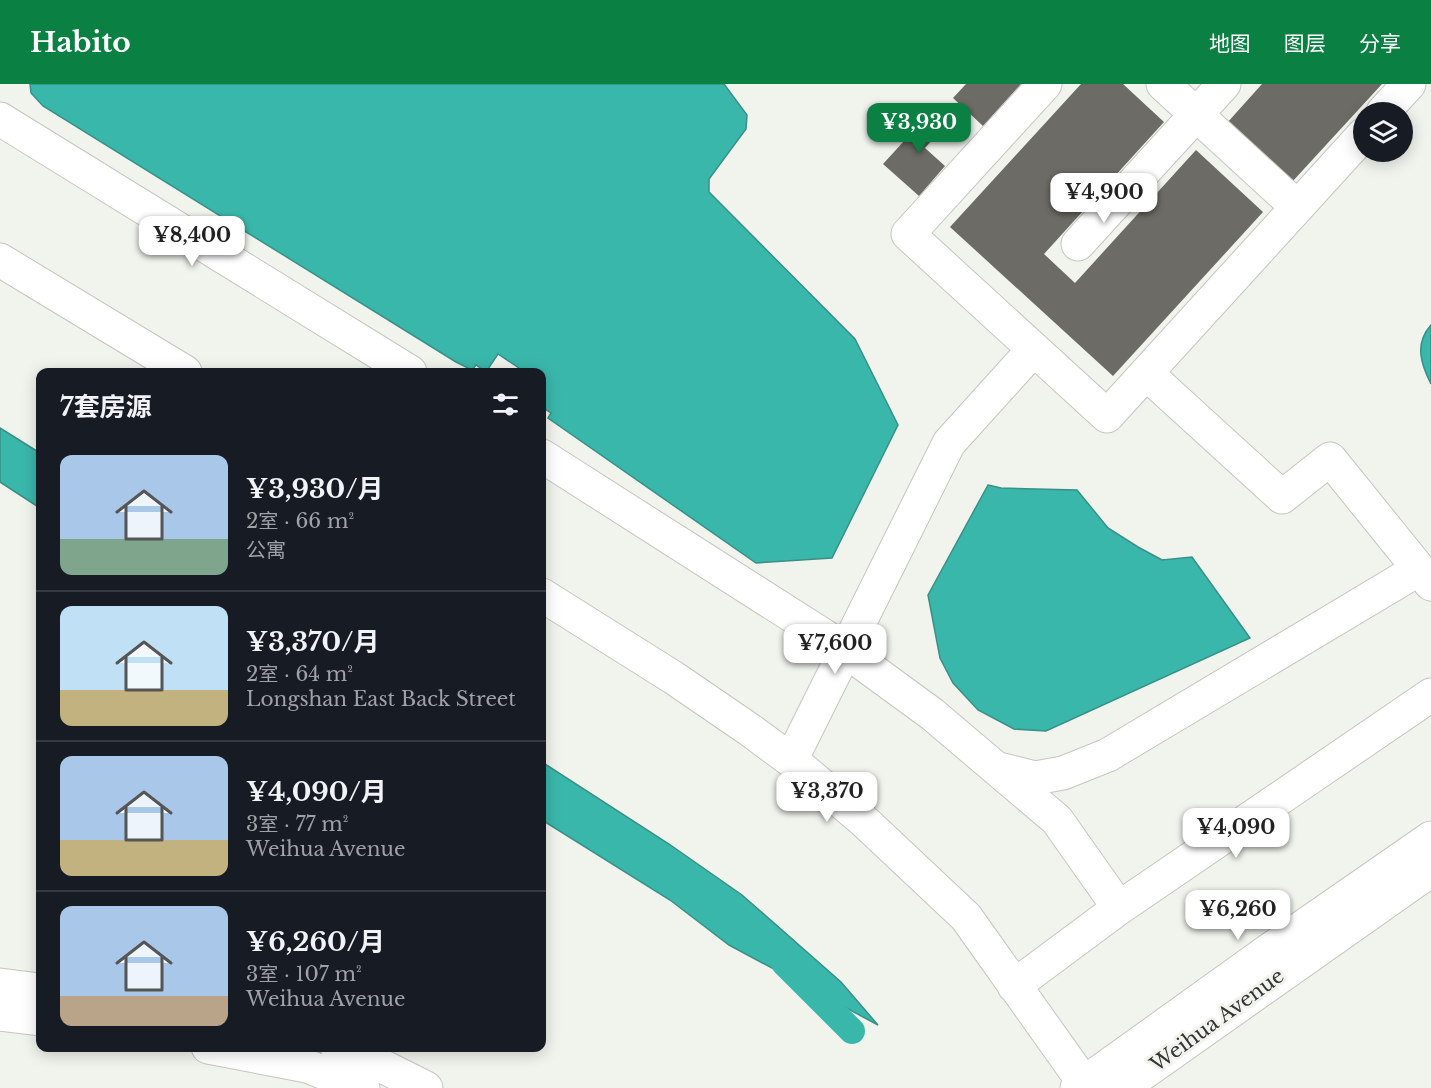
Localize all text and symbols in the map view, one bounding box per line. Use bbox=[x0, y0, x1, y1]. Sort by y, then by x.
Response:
text: Habito bbox=[30, 25, 131, 60]
text: 地图 bbox=[1209, 31, 1251, 57]
text: 图层 bbox=[1284, 31, 1326, 57]
text: 分享 bbox=[1359, 31, 1401, 57]
map controls bbox=[1353, 102, 1413, 162]
button: layers bbox=[1353, 102, 1413, 162]
pin: ¥3,930 bbox=[870, 103, 968, 154]
text: ¥3,930 bbox=[881, 110, 957, 134]
pin: ¥4,900 bbox=[1055, 173, 1153, 224]
text: ¥4,900 bbox=[1064, 180, 1144, 204]
pin: ¥8,400 bbox=[143, 216, 241, 267]
text: ¥8,400 bbox=[153, 223, 231, 247]
icon: filters bbox=[489, 388, 522, 421]
text: 7套房源 bbox=[60, 391, 151, 423]
text: ¥3,930/月 bbox=[246, 473, 384, 505]
icon: home bbox=[108, 479, 180, 551]
text: 2室 · 66 m² bbox=[246, 509, 354, 533]
text: 公寓 bbox=[246, 538, 286, 562]
pin: ¥7,600 bbox=[786, 624, 884, 675]
text: ¥3,370/月 bbox=[246, 626, 380, 658]
icon: home bbox=[108, 630, 180, 702]
text: ¥7,600 bbox=[798, 631, 872, 655]
text: 2室 · 64 m² bbox=[246, 662, 353, 686]
text: Longshan East Back Street bbox=[246, 687, 516, 711]
pin: ¥3,370 bbox=[778, 772, 876, 823]
text: ¥4,090/月 bbox=[246, 776, 387, 808]
text: ¥3,370 bbox=[790, 779, 864, 803]
icon: home bbox=[108, 780, 180, 852]
pin: ¥4,090 bbox=[1187, 808, 1285, 859]
text: 3室 · 77 m² bbox=[246, 812, 348, 836]
text: ¥4,090 bbox=[1197, 815, 1275, 839]
text: Weihua Avenue bbox=[246, 837, 405, 861]
pin: ¥6,260 bbox=[1189, 890, 1287, 941]
text: ¥6,260 bbox=[1199, 897, 1277, 921]
text: ¥6,260/月 bbox=[246, 926, 385, 958]
icon: home bbox=[108, 930, 180, 1002]
text: 3室 · 107 m² bbox=[246, 962, 362, 986]
street label: Weihua Avenue bbox=[1145, 963, 1289, 1077]
text: Weihua Avenue bbox=[246, 987, 405, 1011]

